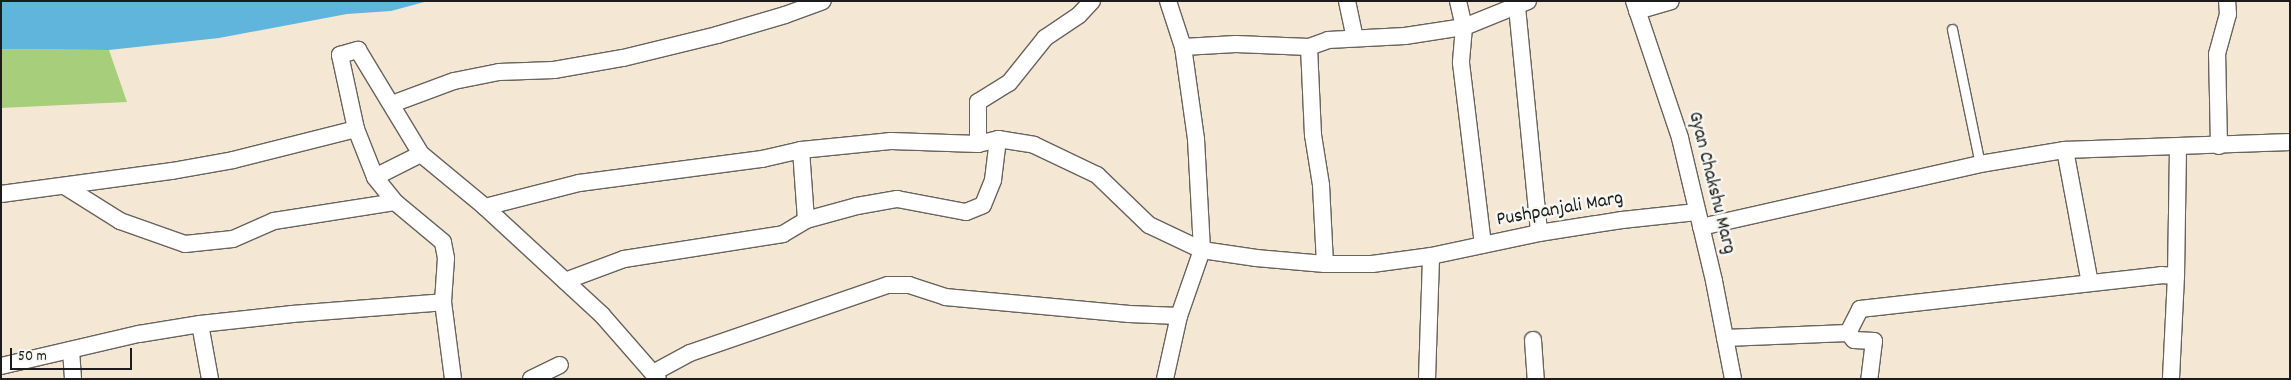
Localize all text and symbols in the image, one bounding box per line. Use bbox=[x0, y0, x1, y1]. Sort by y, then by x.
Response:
street label: Gyan Chakshu Marg bbox=[1682, 109, 1740, 257]
street label: Pushpanjali Marg bbox=[1495, 187, 1625, 233]
scale bar bbox=[12, 338, 135, 370]
text: 50 m bbox=[18, 346, 47, 368]

